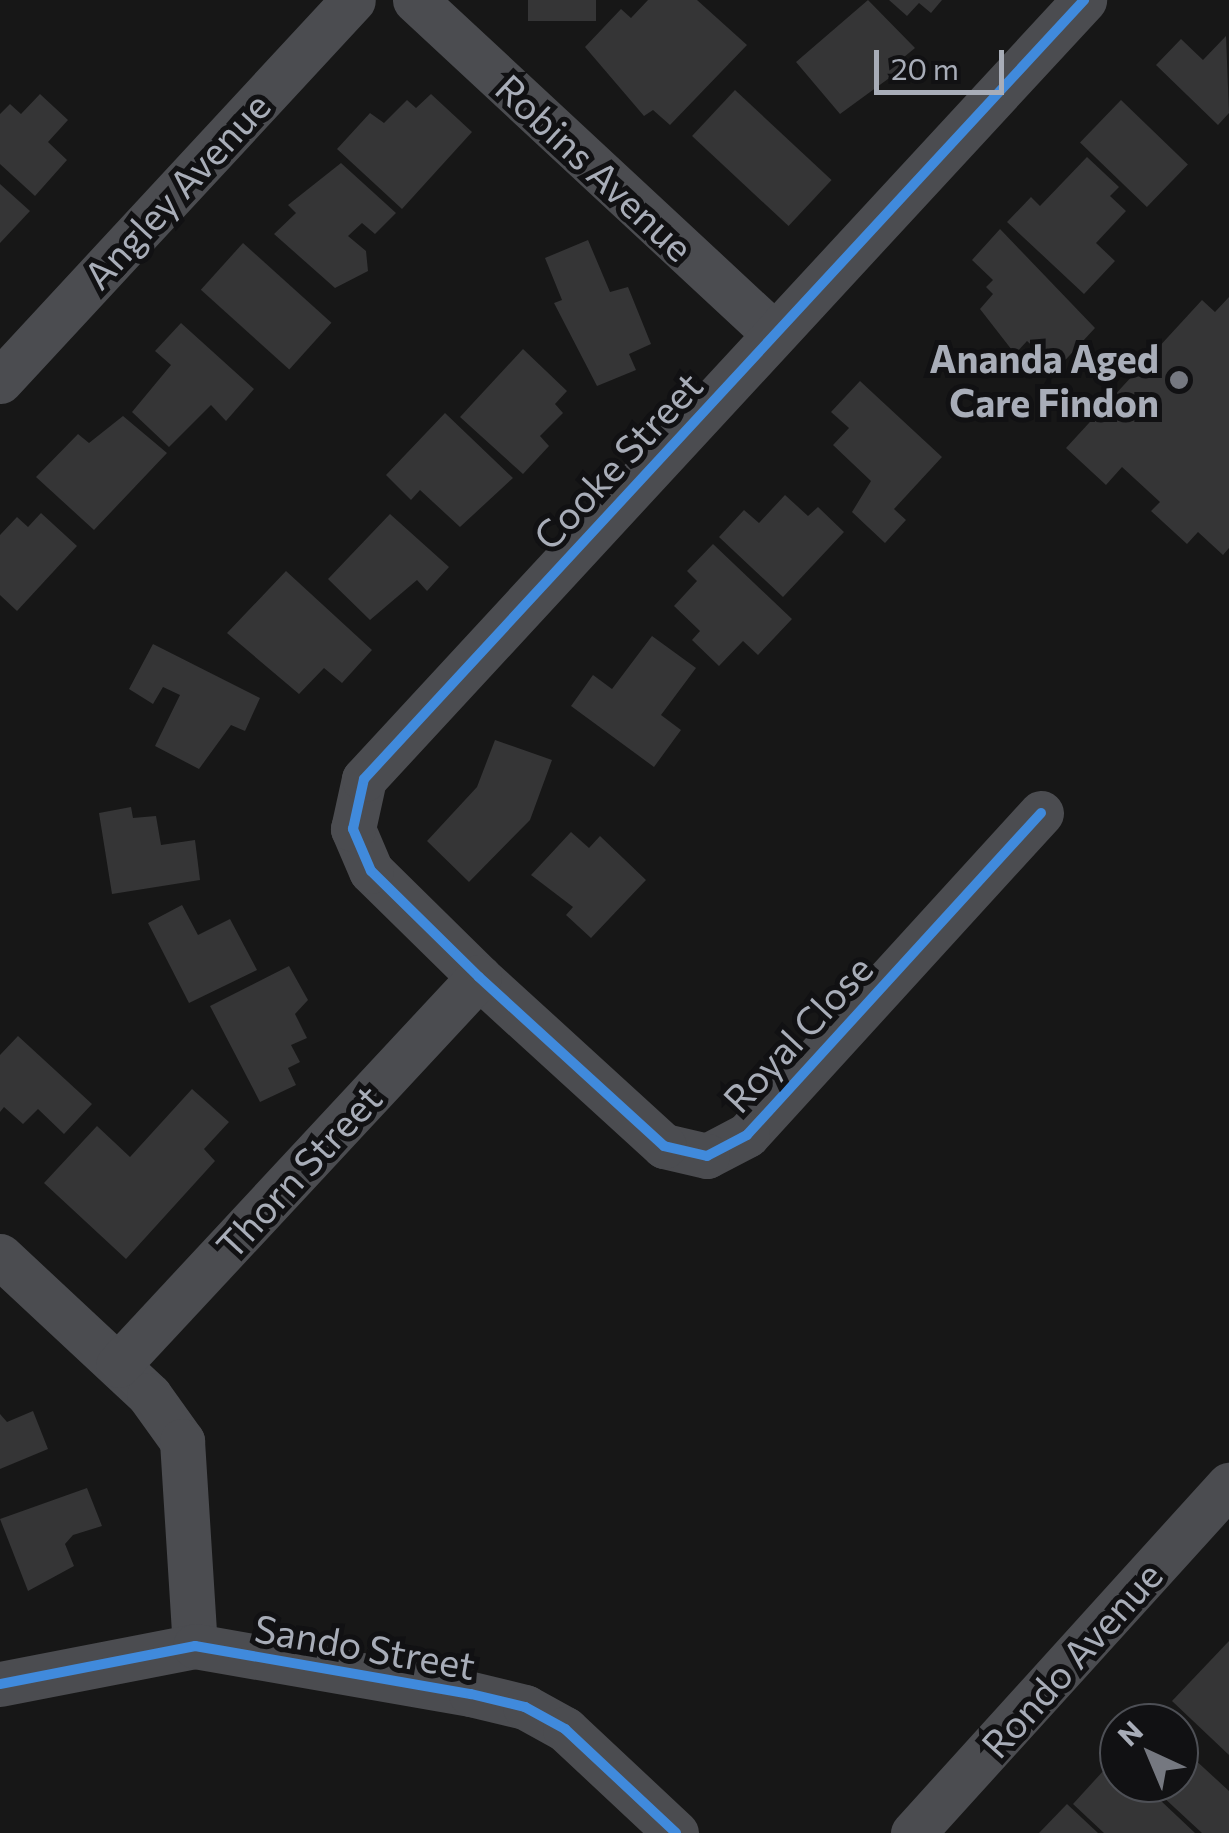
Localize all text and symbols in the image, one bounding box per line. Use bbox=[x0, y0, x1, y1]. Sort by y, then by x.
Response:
scale bar bbox=[879, 30, 1009, 92]
text: 20 m bbox=[891, 49, 959, 86]
street label: Robins Avenue bbox=[487, 64, 703, 270]
street label: Angley Avenue bbox=[74, 83, 278, 297]
place label: Ananda Aged Care Findon bbox=[929, 335, 1159, 424]
street label: Cooke Street bbox=[523, 362, 711, 558]
marker: Ananda Aged Care Findon bbox=[1168, 369, 1190, 391]
street label: Royal Close bbox=[713, 945, 881, 1121]
street label: Thorn Street bbox=[206, 1075, 390, 1267]
street label: Rondo Avenue bbox=[971, 1552, 1171, 1766]
street label: Sando Street bbox=[251, 1604, 479, 1688]
north arrow bbox=[1099, 1703, 1199, 1803]
text: N bbox=[1110, 1713, 1149, 1752]

